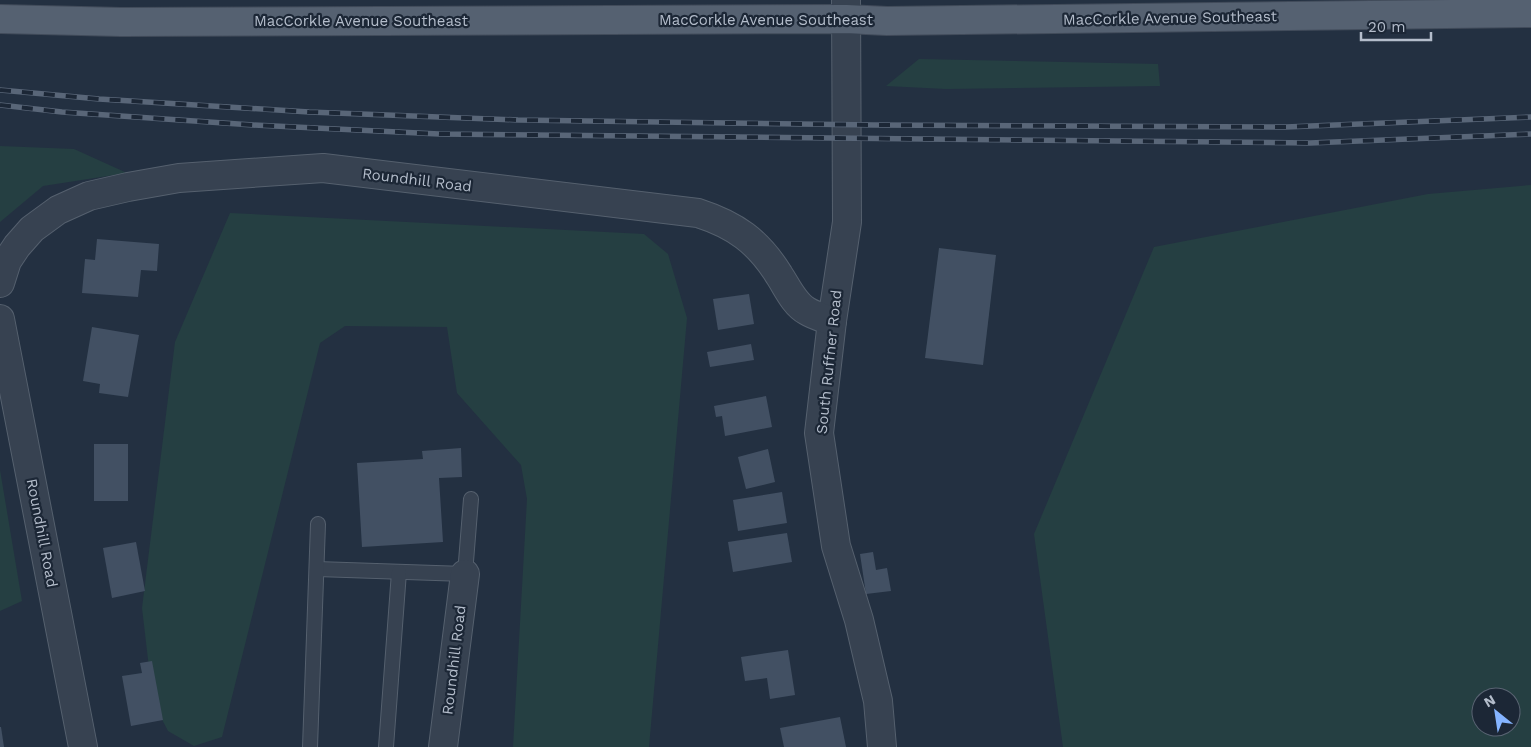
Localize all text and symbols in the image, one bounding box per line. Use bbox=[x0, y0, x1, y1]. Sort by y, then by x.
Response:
street label: MacCorkle Avenue Southeast bbox=[1063, 7, 1278, 29]
scale bar bbox=[1361, 10, 1431, 42]
street label: MacCorkle Avenue Southeast bbox=[659, 11, 874, 29]
street label: MacCorkle Avenue Southeast bbox=[254, 12, 469, 30]
text: 20 m bbox=[1368, 18, 1406, 36]
street label: Roundhill Road bbox=[361, 164, 473, 196]
street label: South Ruffner Road bbox=[812, 289, 846, 435]
street label: Roundhill Road bbox=[23, 477, 61, 589]
street label: Roundhill Road bbox=[438, 604, 470, 716]
north arrow bbox=[1471, 687, 1521, 737]
text: N bbox=[1481, 691, 1498, 710]

